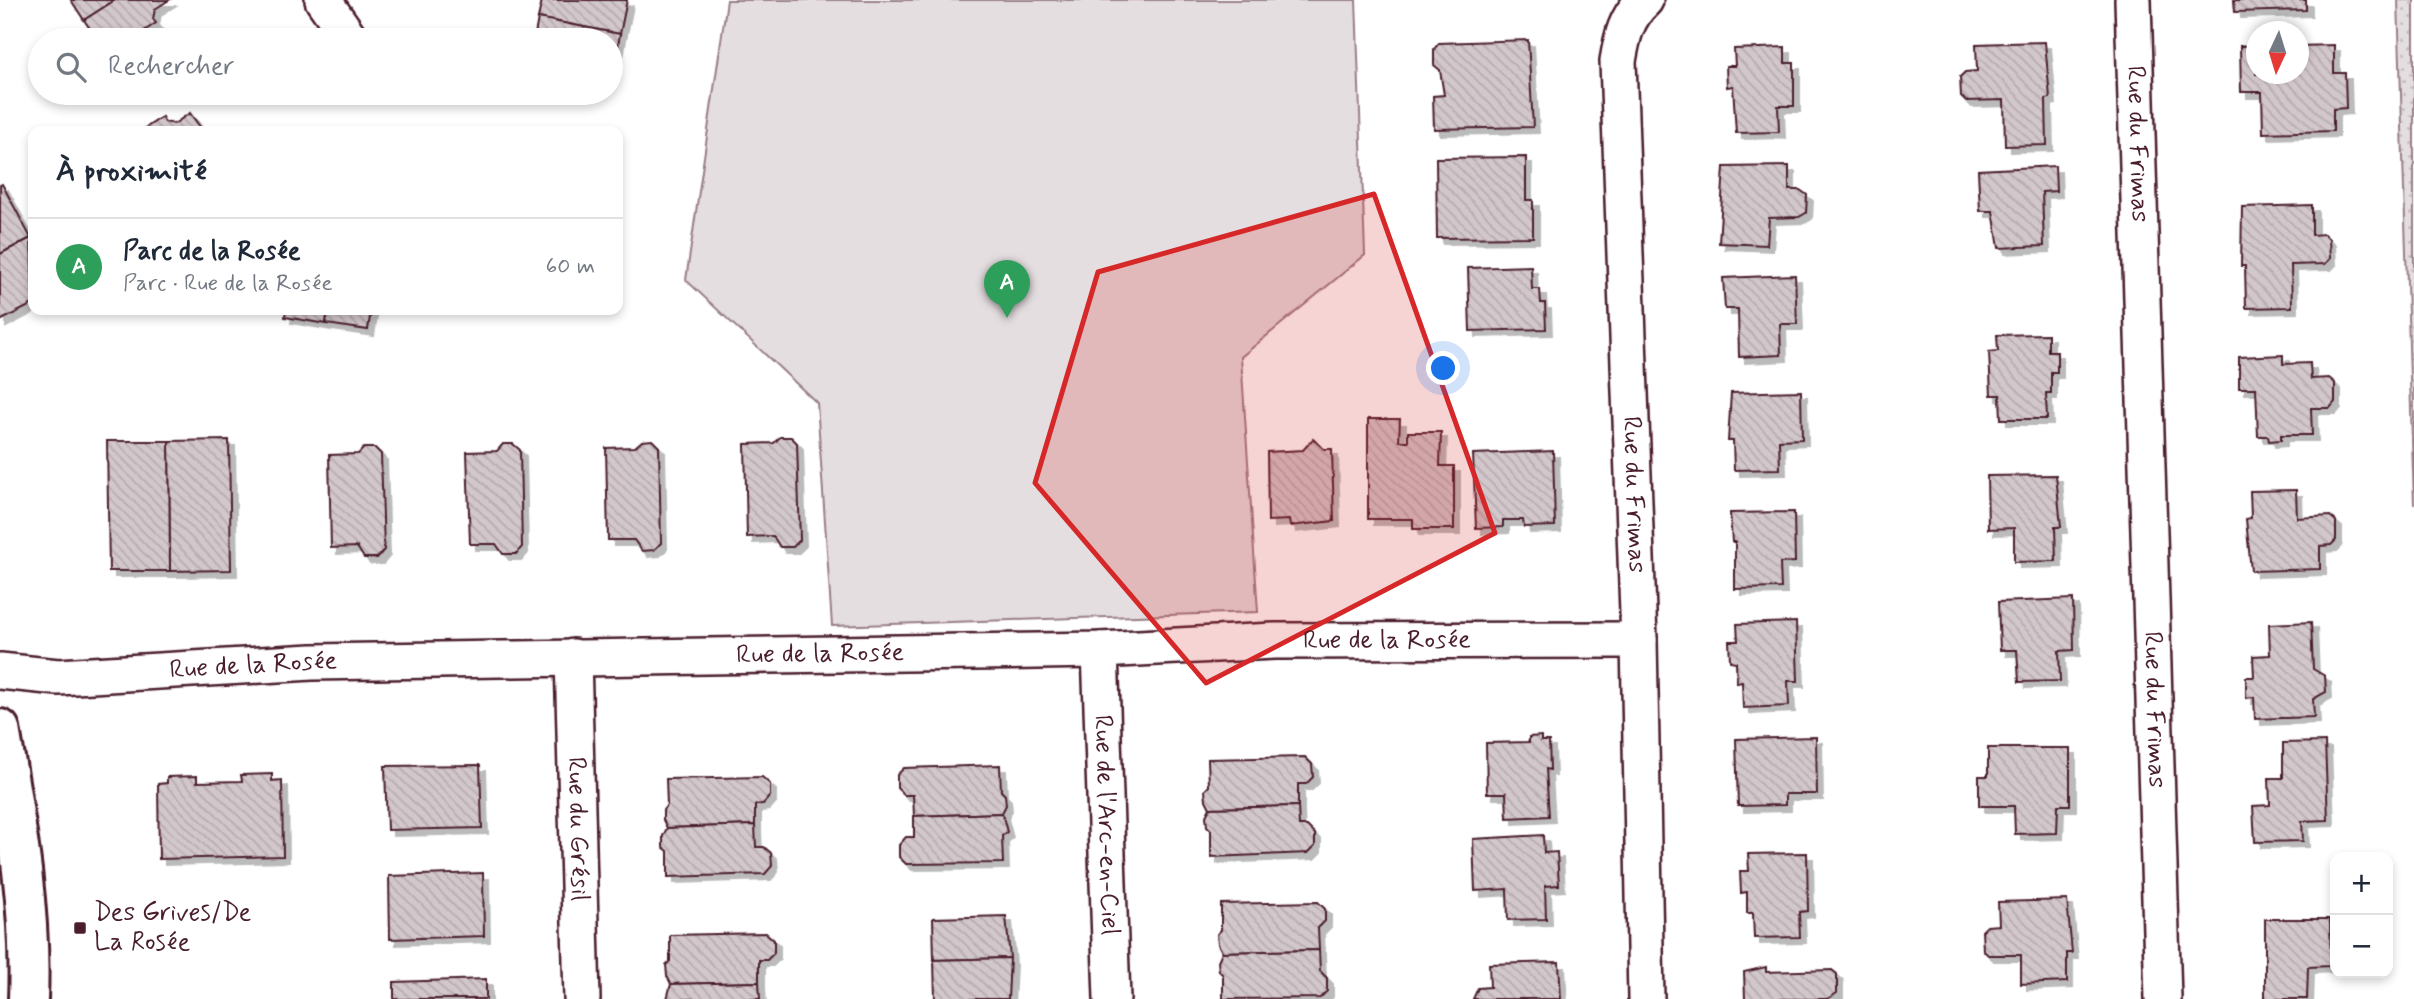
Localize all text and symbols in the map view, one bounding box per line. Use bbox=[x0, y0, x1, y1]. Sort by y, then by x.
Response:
north arrow bbox=[2246, 21, 2309, 84]
search box bbox=[28, 28, 623, 105]
icon: search bbox=[52, 48, 90, 86]
text: Rechercher bbox=[108, 50, 234, 84]
street label: Rue du Frimas bbox=[2118, 65, 2157, 223]
text: À proximité bbox=[56, 152, 207, 191]
text: Parc de la Rosée bbox=[123, 235, 301, 269]
text: A bbox=[71, 252, 87, 282]
text: 60 m bbox=[546, 252, 595, 282]
pin: A bbox=[984, 260, 1030, 318]
text: Parc · Rue de la Rosée bbox=[123, 269, 333, 299]
your location bbox=[1426, 351, 1460, 385]
street label: Rue du Frimas bbox=[1614, 416, 1654, 573]
street label: Rue de la Rosée bbox=[1303, 623, 1471, 658]
street label: Rue du Frimas bbox=[2135, 631, 2174, 789]
street label: Rue de la Rosée bbox=[736, 636, 905, 673]
street label: Rue de la Rosée bbox=[169, 645, 338, 687]
street label: Rue de l'Arc-en-Ciel bbox=[1085, 714, 1127, 936]
street label: Rue du Grésil bbox=[559, 756, 596, 902]
map controls bbox=[2330, 852, 2393, 978]
button: + bbox=[2330, 852, 2393, 915]
place label: Des Grives/De La Rosée bbox=[94, 896, 252, 960]
button: − bbox=[2330, 915, 2393, 978]
marker: Des Grives/De La Rosée bbox=[72, 920, 88, 936]

